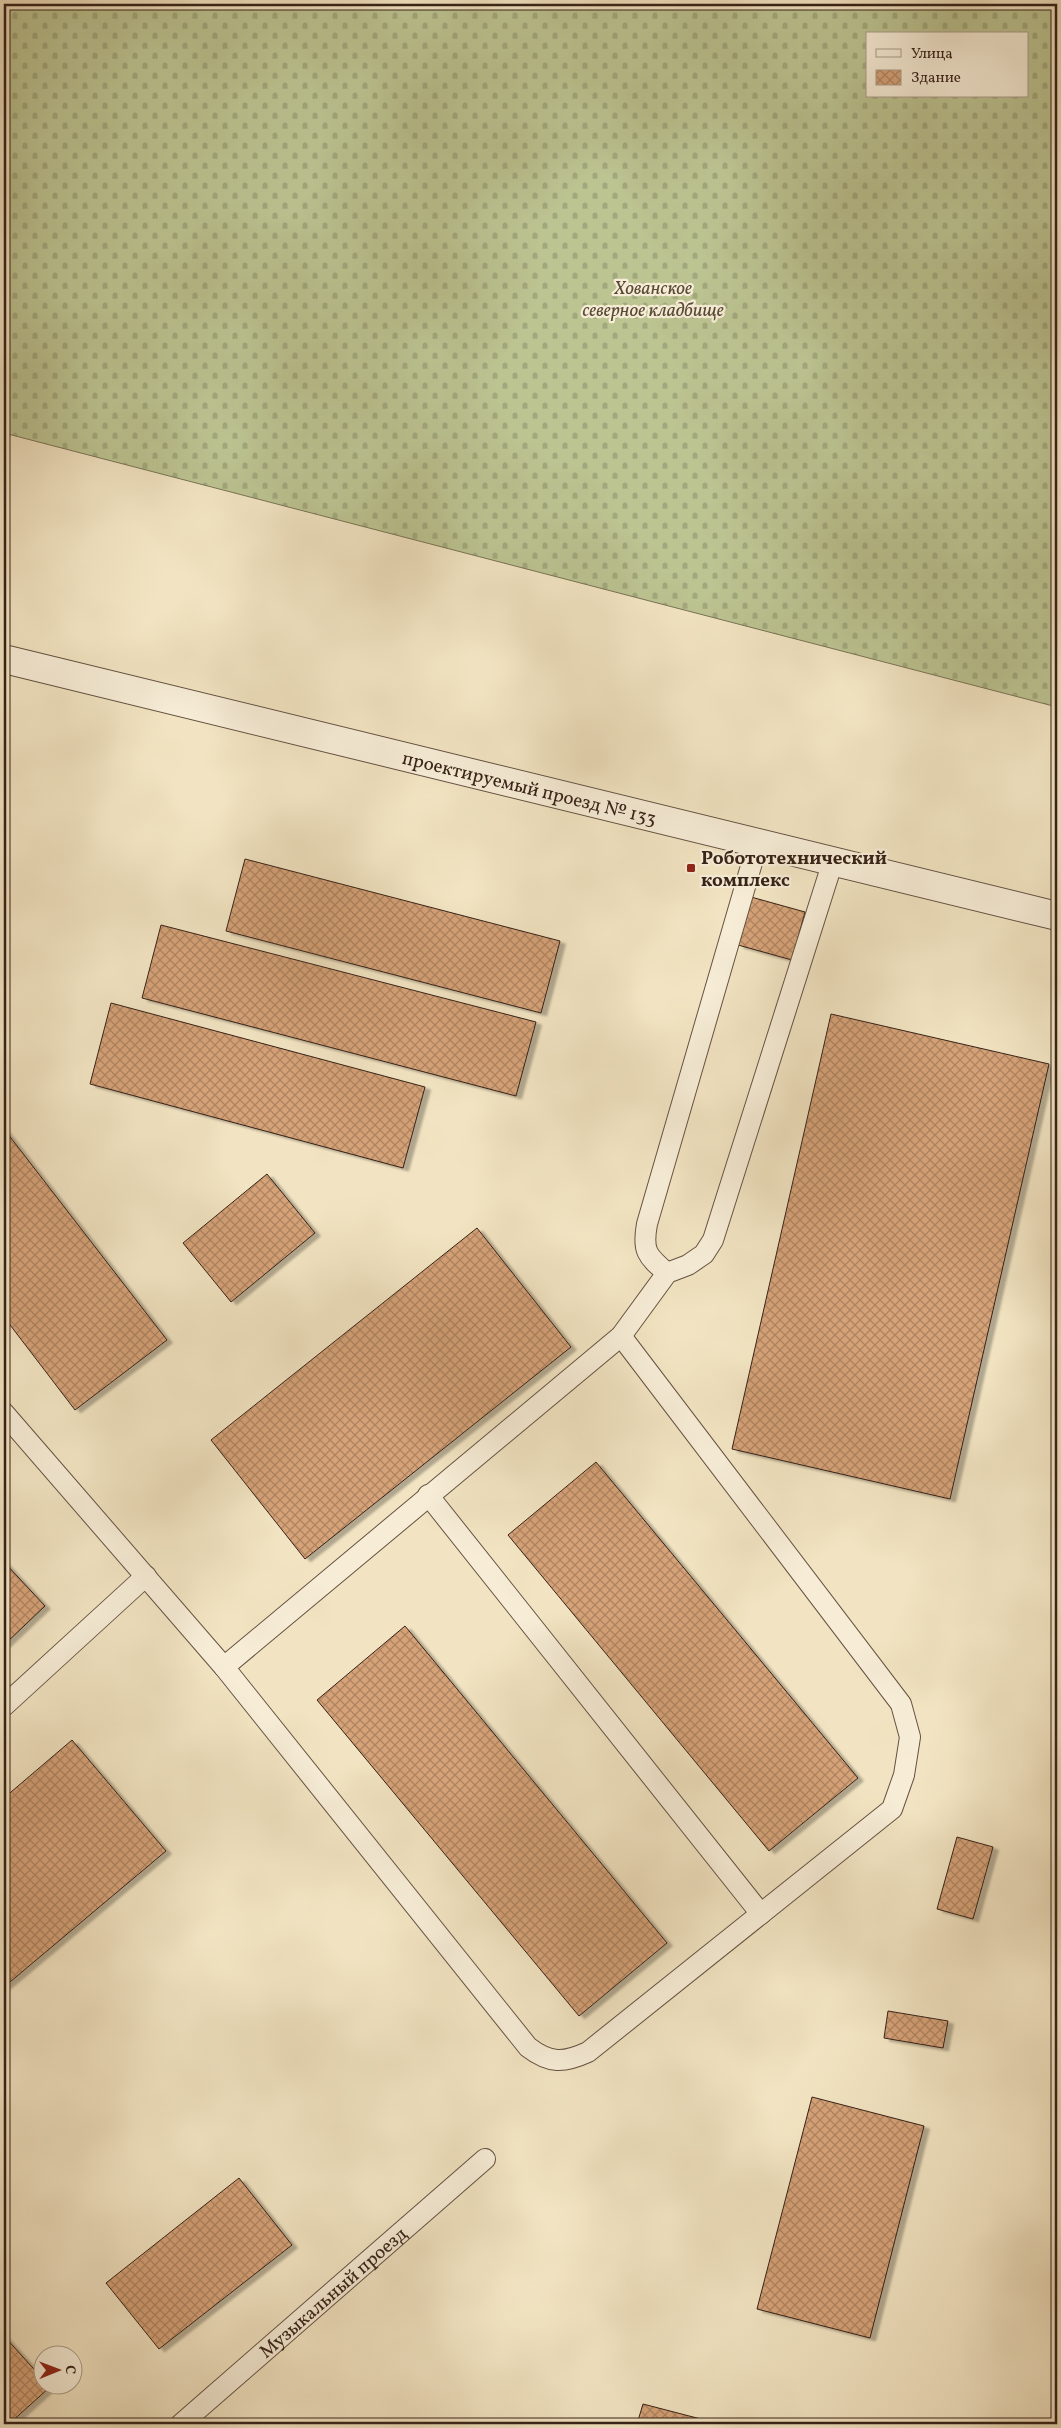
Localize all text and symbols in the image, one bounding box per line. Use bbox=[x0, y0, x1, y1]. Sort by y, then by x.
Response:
legend bbox=[866, 32, 1028, 98]
text: Улица bbox=[911, 44, 953, 65]
text: Здание bbox=[911, 68, 961, 89]
park label: Хованское северное кладбище bbox=[582, 276, 724, 324]
street label: проектируемый проезд № 133 bbox=[399, 746, 659, 833]
place label: Робототехнический комплекс bbox=[701, 846, 887, 894]
marker: Робототехнический комплекс bbox=[685, 862, 697, 874]
street label: Музыкальный проезд bbox=[254, 2222, 414, 2365]
north arrow bbox=[32, 2346, 82, 2396]
text: С bbox=[60, 2365, 79, 2374]

